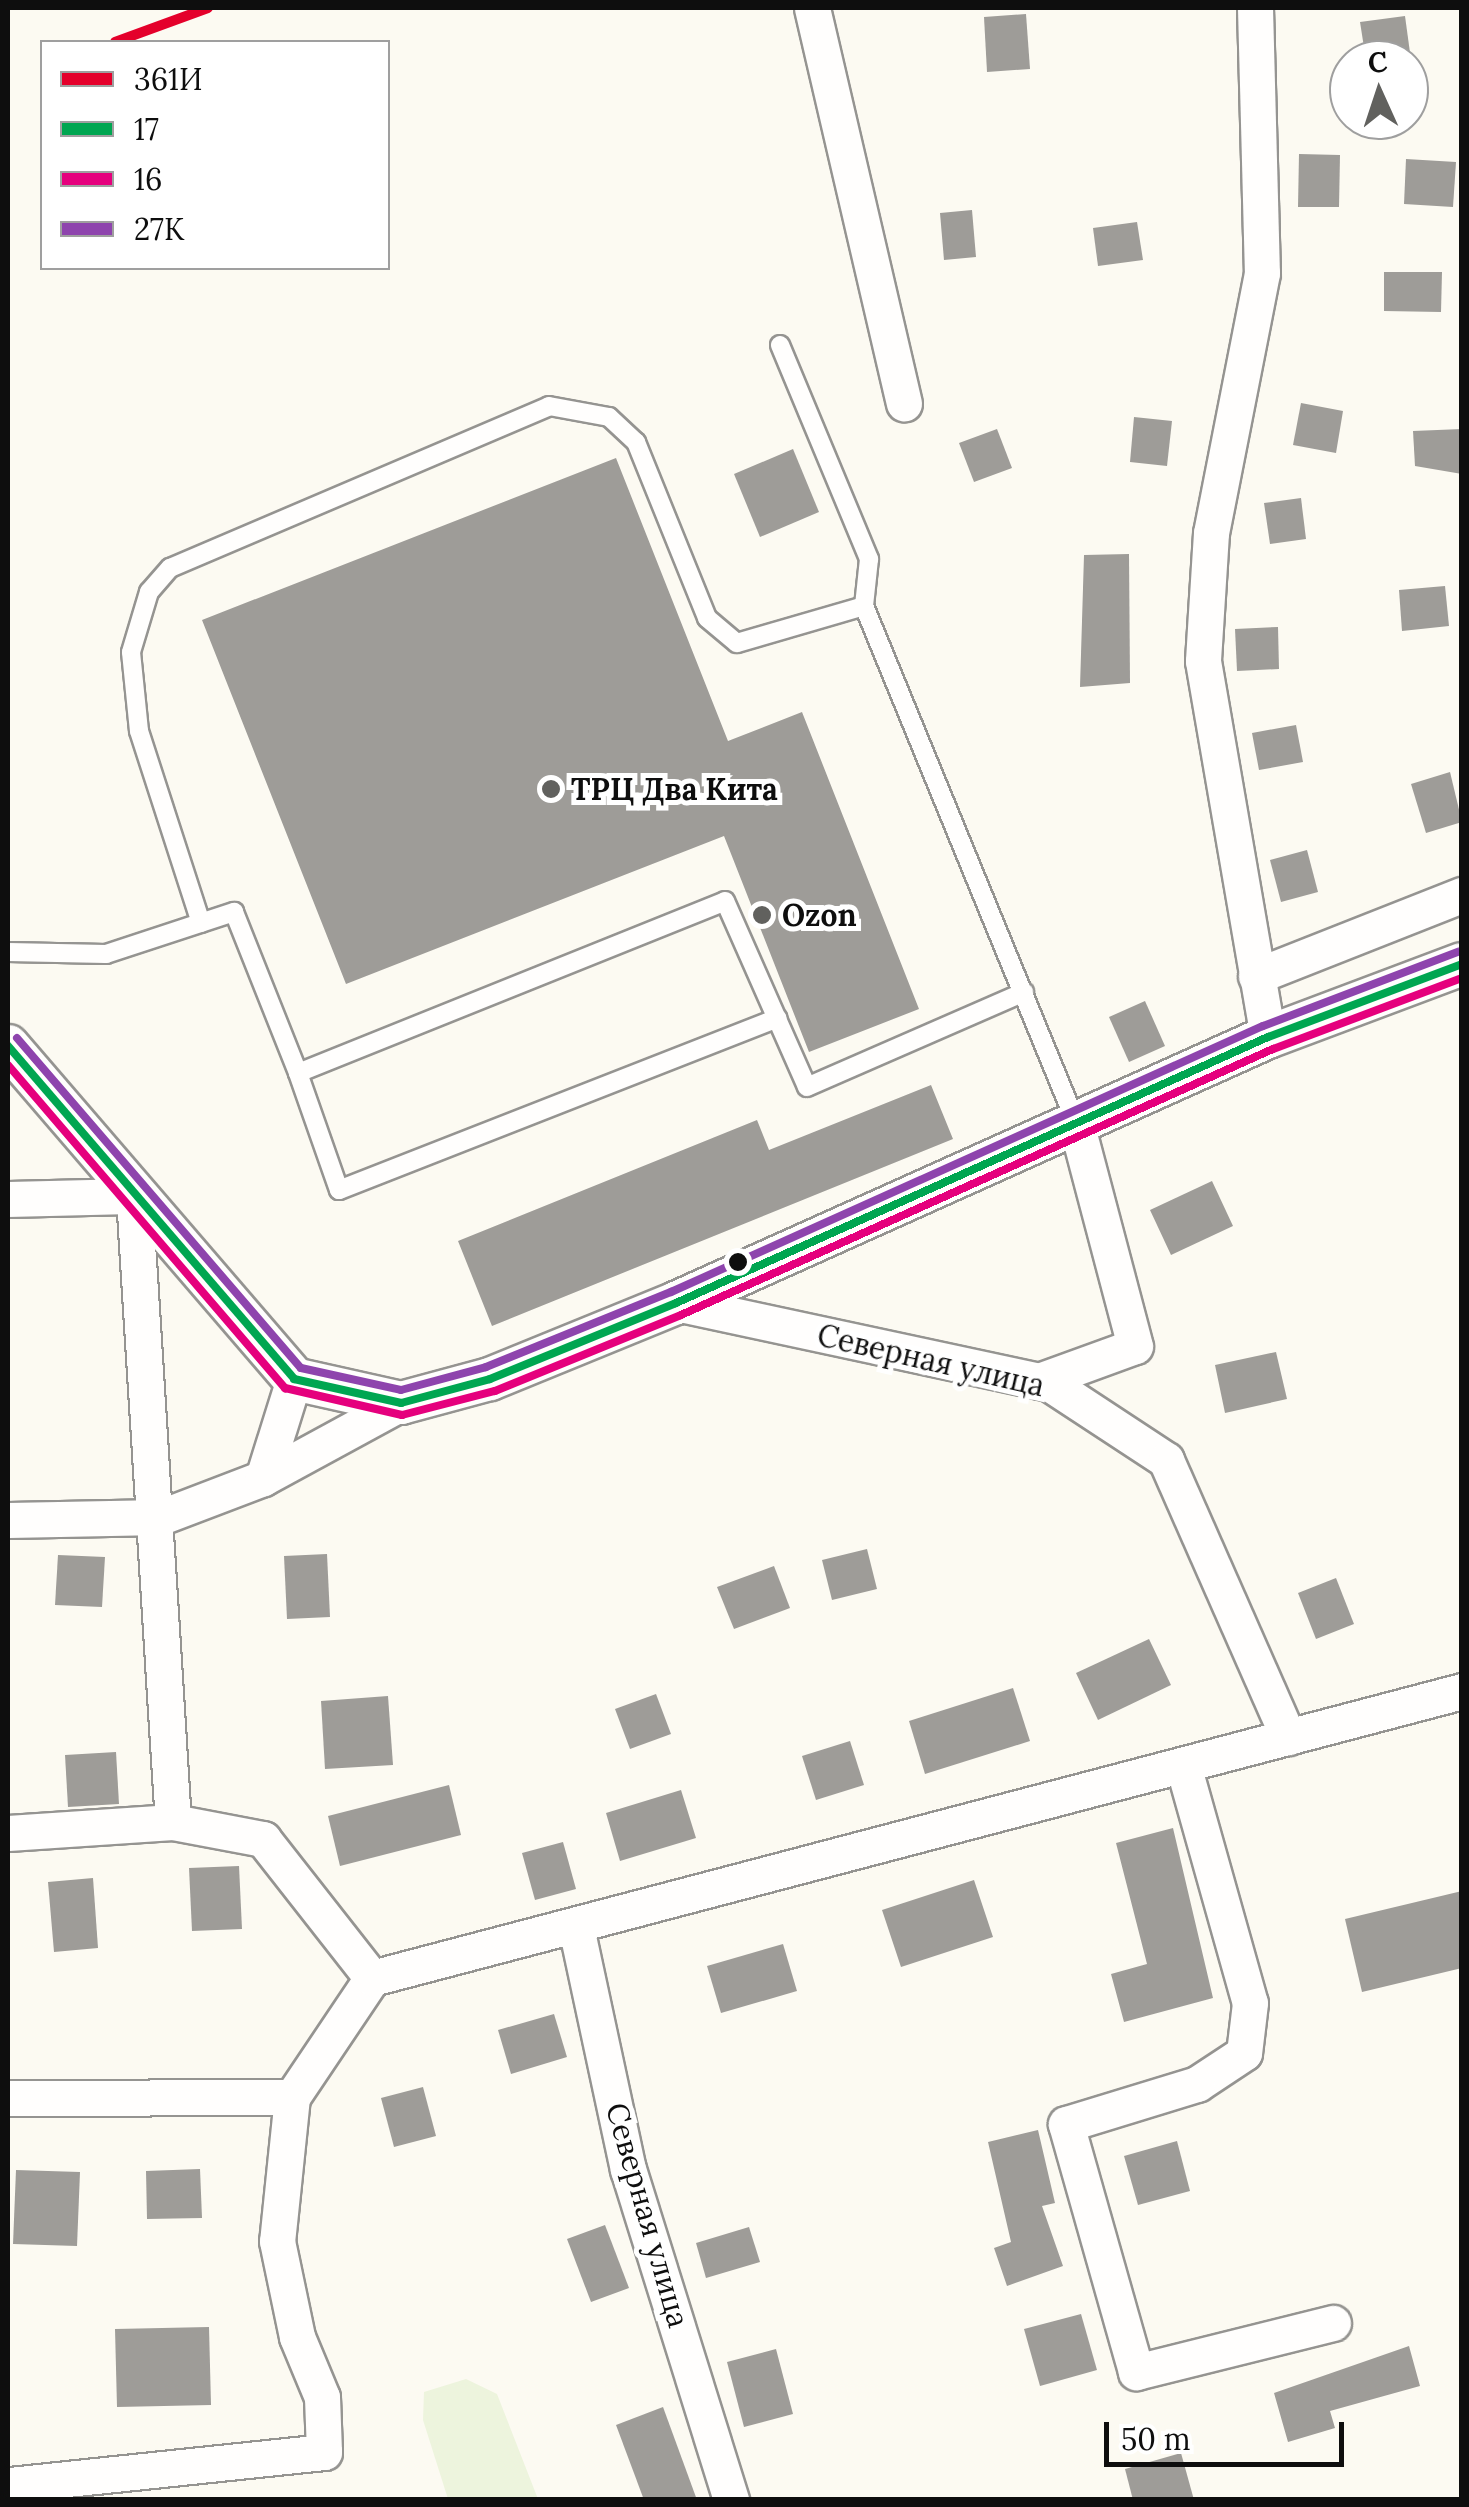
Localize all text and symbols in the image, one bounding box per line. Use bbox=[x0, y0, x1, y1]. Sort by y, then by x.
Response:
legend bbox=[40, 40, 390, 270]
north arrow bbox=[1329, 40, 1429, 140]
text: С bbox=[1367, 44, 1388, 81]
text: 361И bbox=[134, 60, 203, 98]
text: 17 bbox=[134, 110, 159, 148]
text: 16 bbox=[134, 160, 162, 198]
text: 27К bbox=[134, 210, 184, 248]
place label: ТРЦ Два Кита bbox=[571, 771, 778, 807]
marker: ТРЦ Два Кита bbox=[540, 778, 562, 800]
place label: Ozon bbox=[782, 897, 857, 933]
marker: Ozon bbox=[751, 904, 773, 926]
unlabelled marker bbox=[728, 1252, 748, 1272]
street label: Северная улица bbox=[814, 1316, 1048, 1404]
street label: Северная улица bbox=[599, 2099, 697, 2331]
scale bar bbox=[1109, 2402, 1349, 2464]
text: 50 m bbox=[1121, 2420, 1191, 2458]

